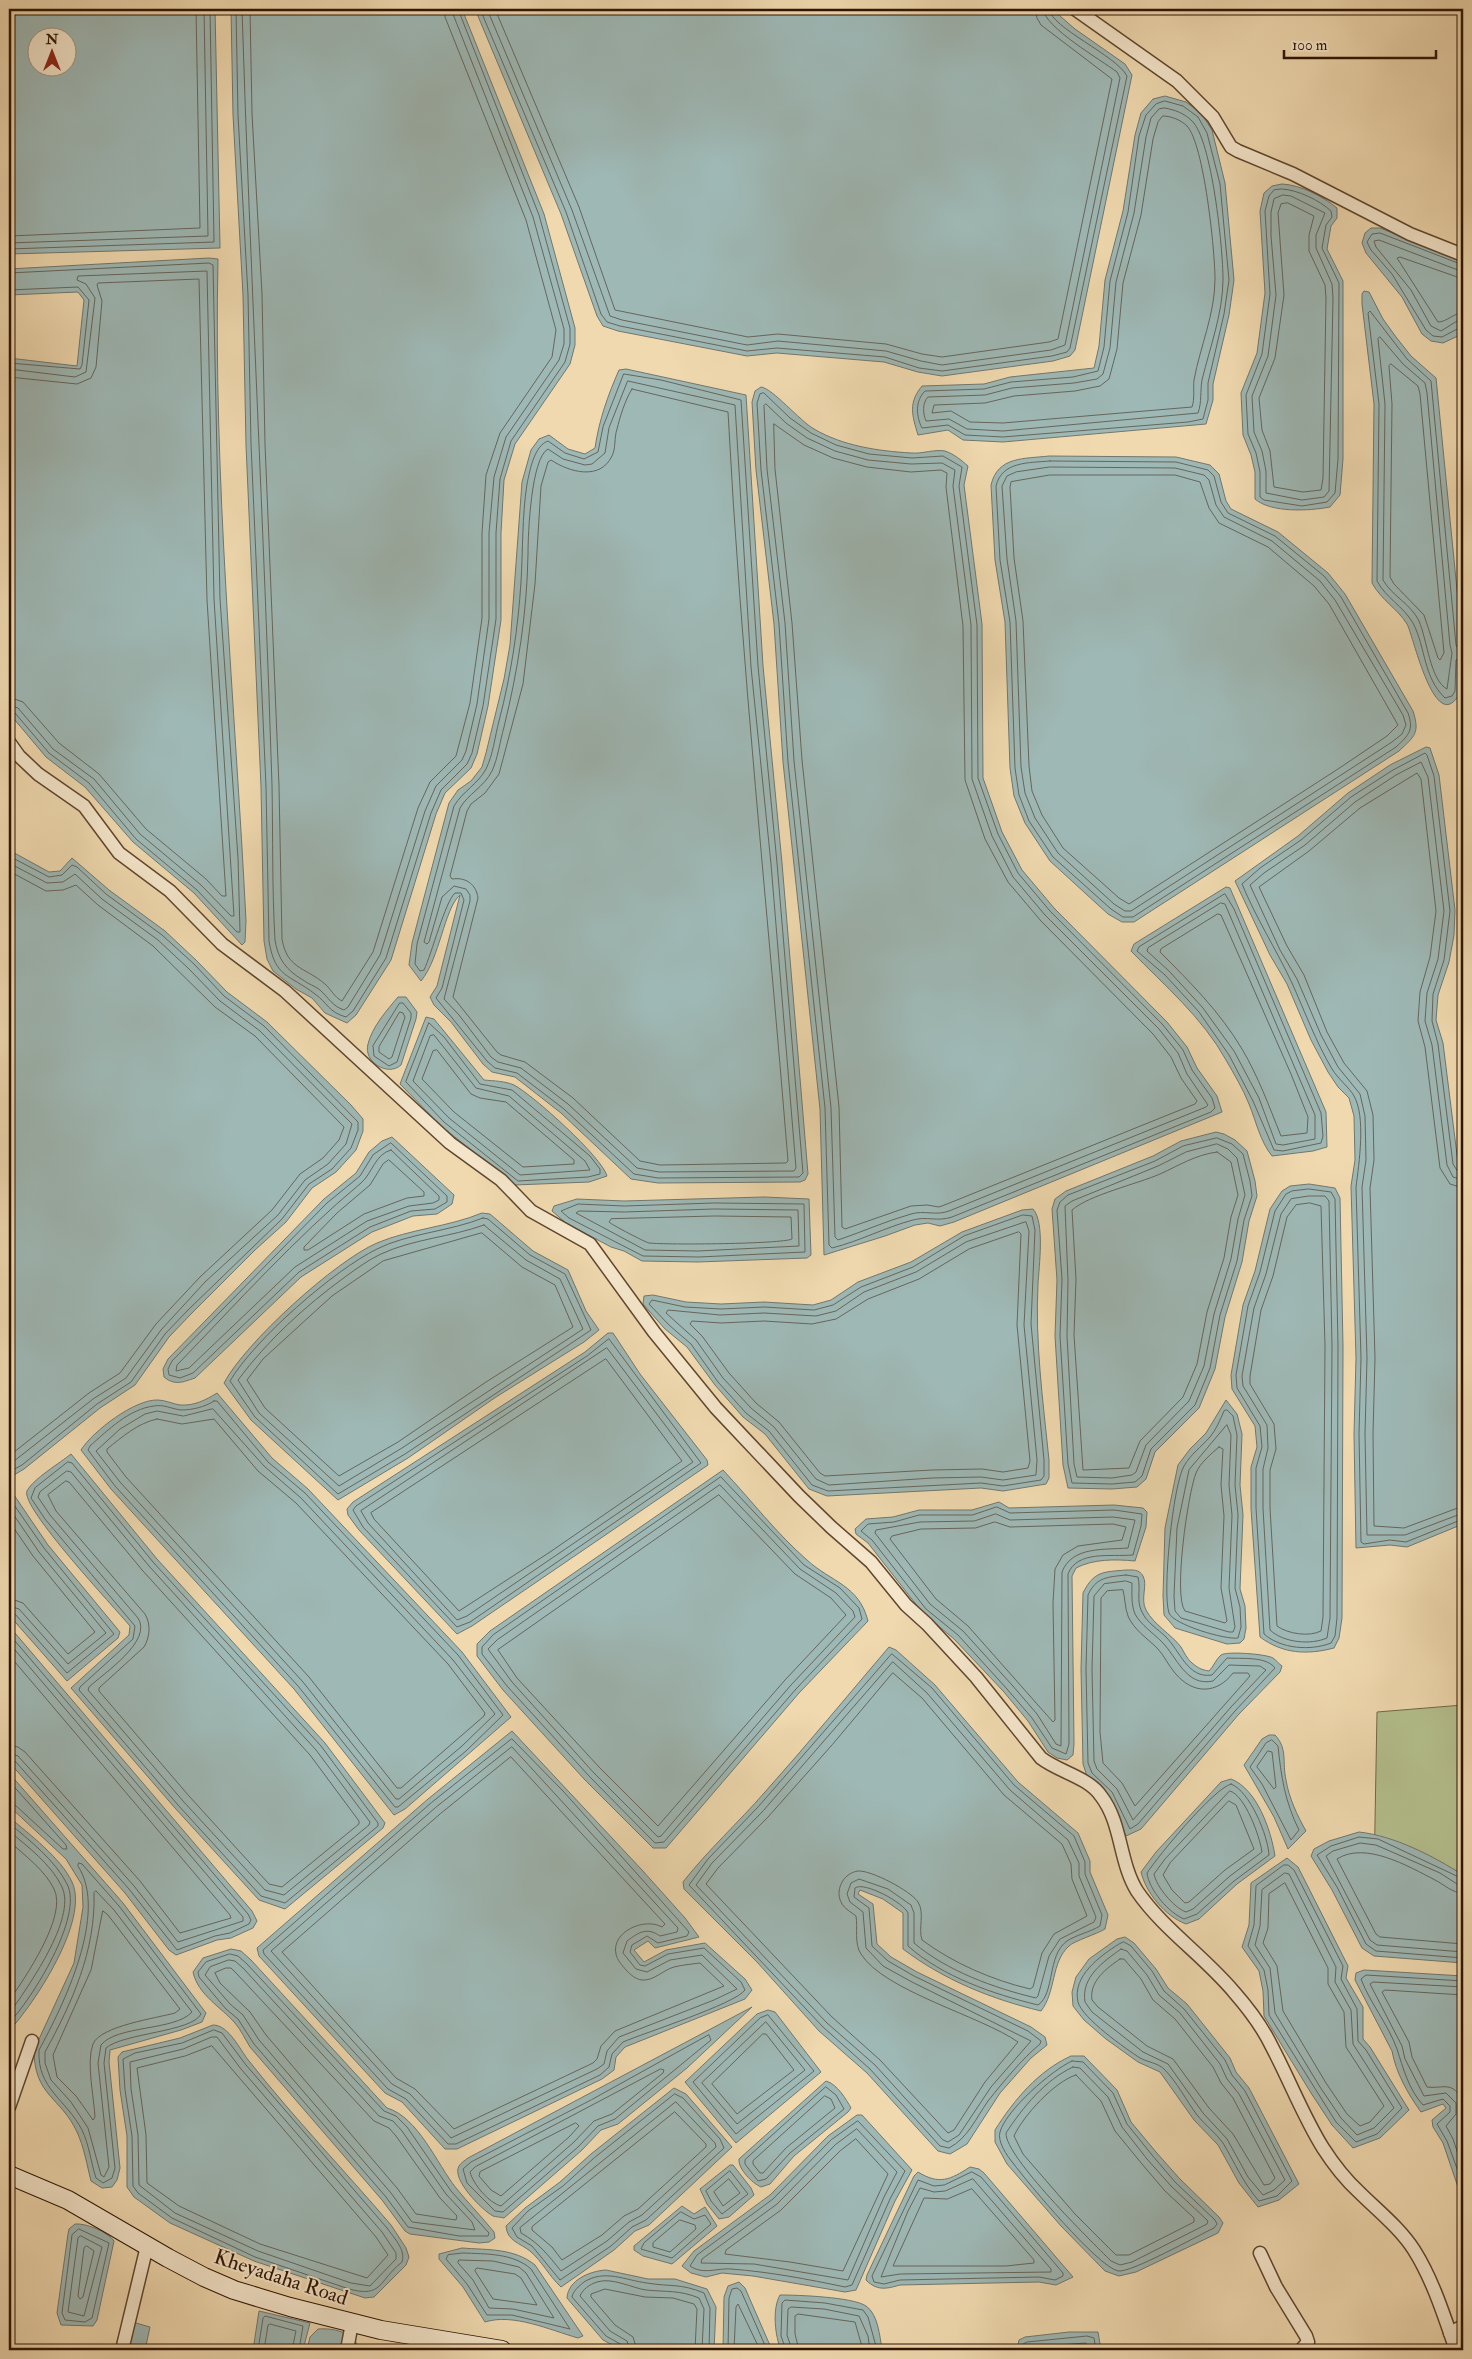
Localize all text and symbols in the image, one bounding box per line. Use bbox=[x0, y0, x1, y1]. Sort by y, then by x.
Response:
north arrow bbox=[28, 28, 78, 78]
scale bar bbox=[1284, 28, 1437, 60]
text: N bbox=[45, 31, 59, 48]
text: 100 m bbox=[1292, 36, 1328, 55]
street label: Kheyadaha Road bbox=[210, 2243, 352, 2312]

